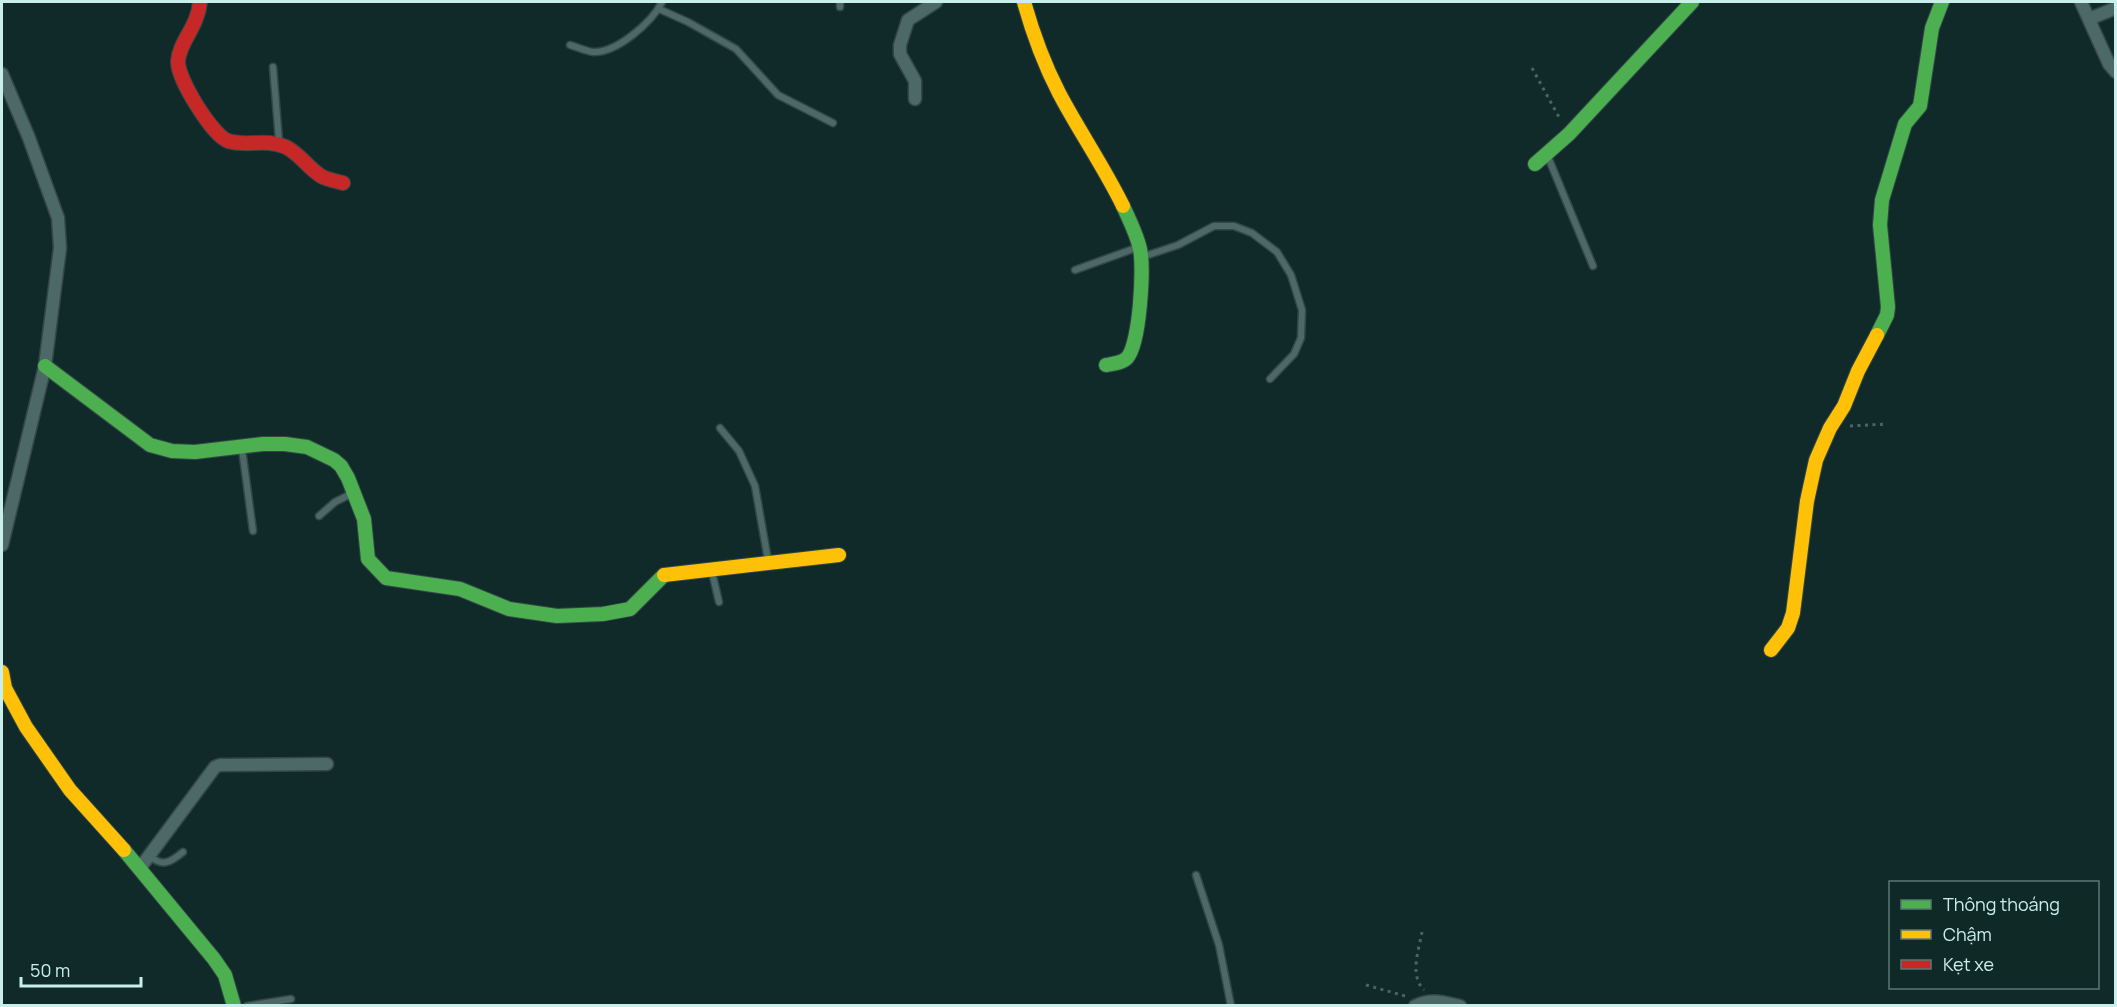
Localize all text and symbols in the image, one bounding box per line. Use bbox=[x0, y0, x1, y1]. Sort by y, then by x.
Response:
legend bbox=[1889, 881, 2099, 989]
text: Thông thoáng bbox=[1943, 892, 2060, 916]
text: Chậm bbox=[1943, 922, 1992, 946]
scale bar bbox=[21, 950, 141, 988]
text: Kẹt xe bbox=[1943, 952, 1994, 976]
text: 50 m bbox=[30, 958, 70, 982]

